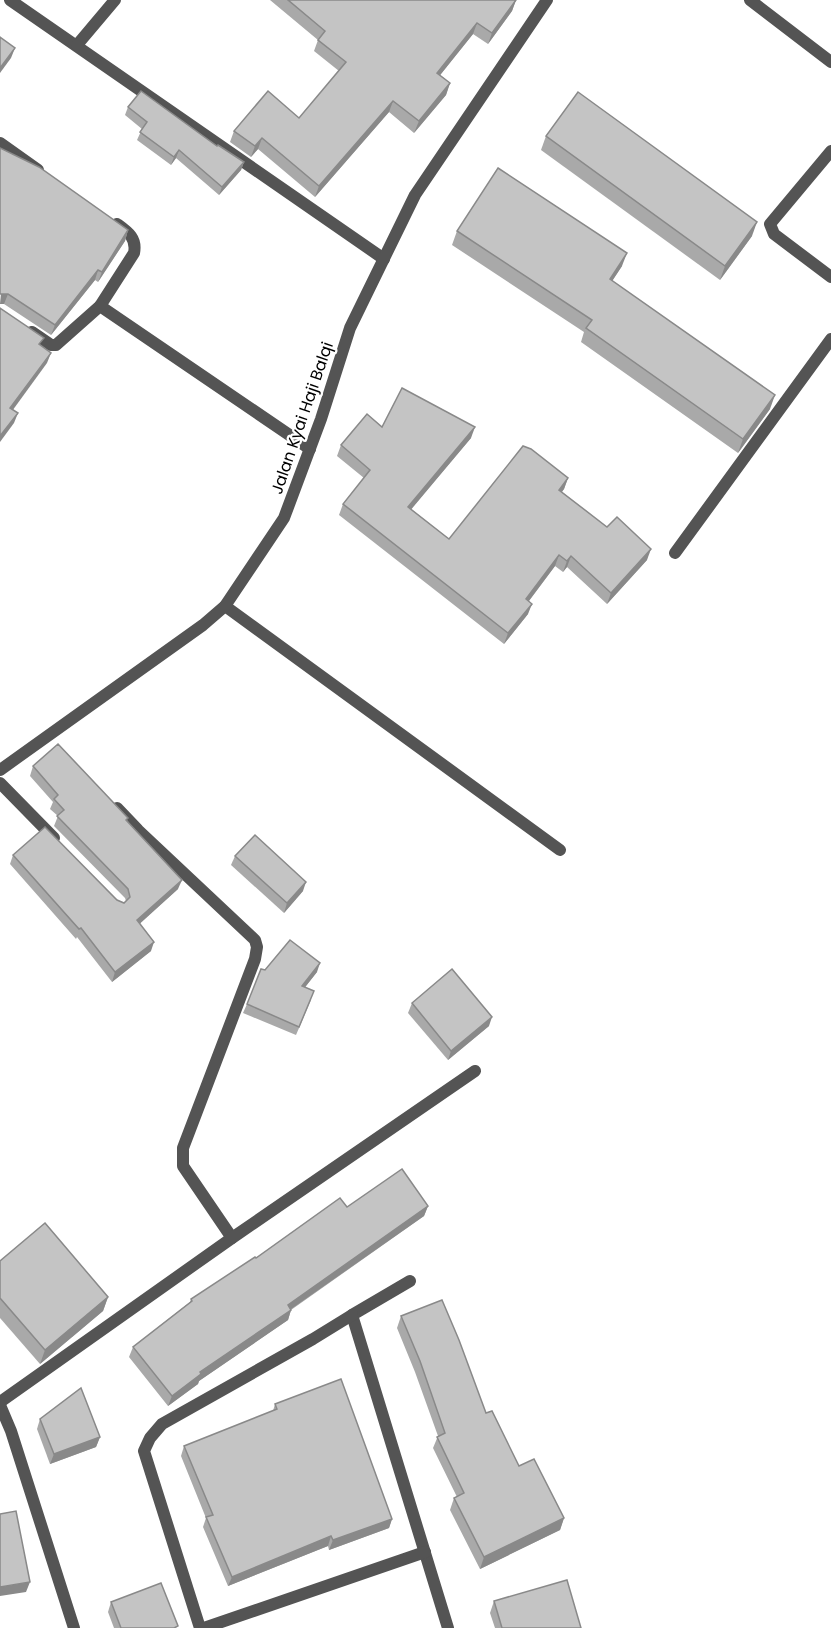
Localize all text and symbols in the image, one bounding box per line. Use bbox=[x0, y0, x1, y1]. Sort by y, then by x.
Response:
street label: Jalan Kyai Haji Balqi bbox=[265, 339, 339, 497]

